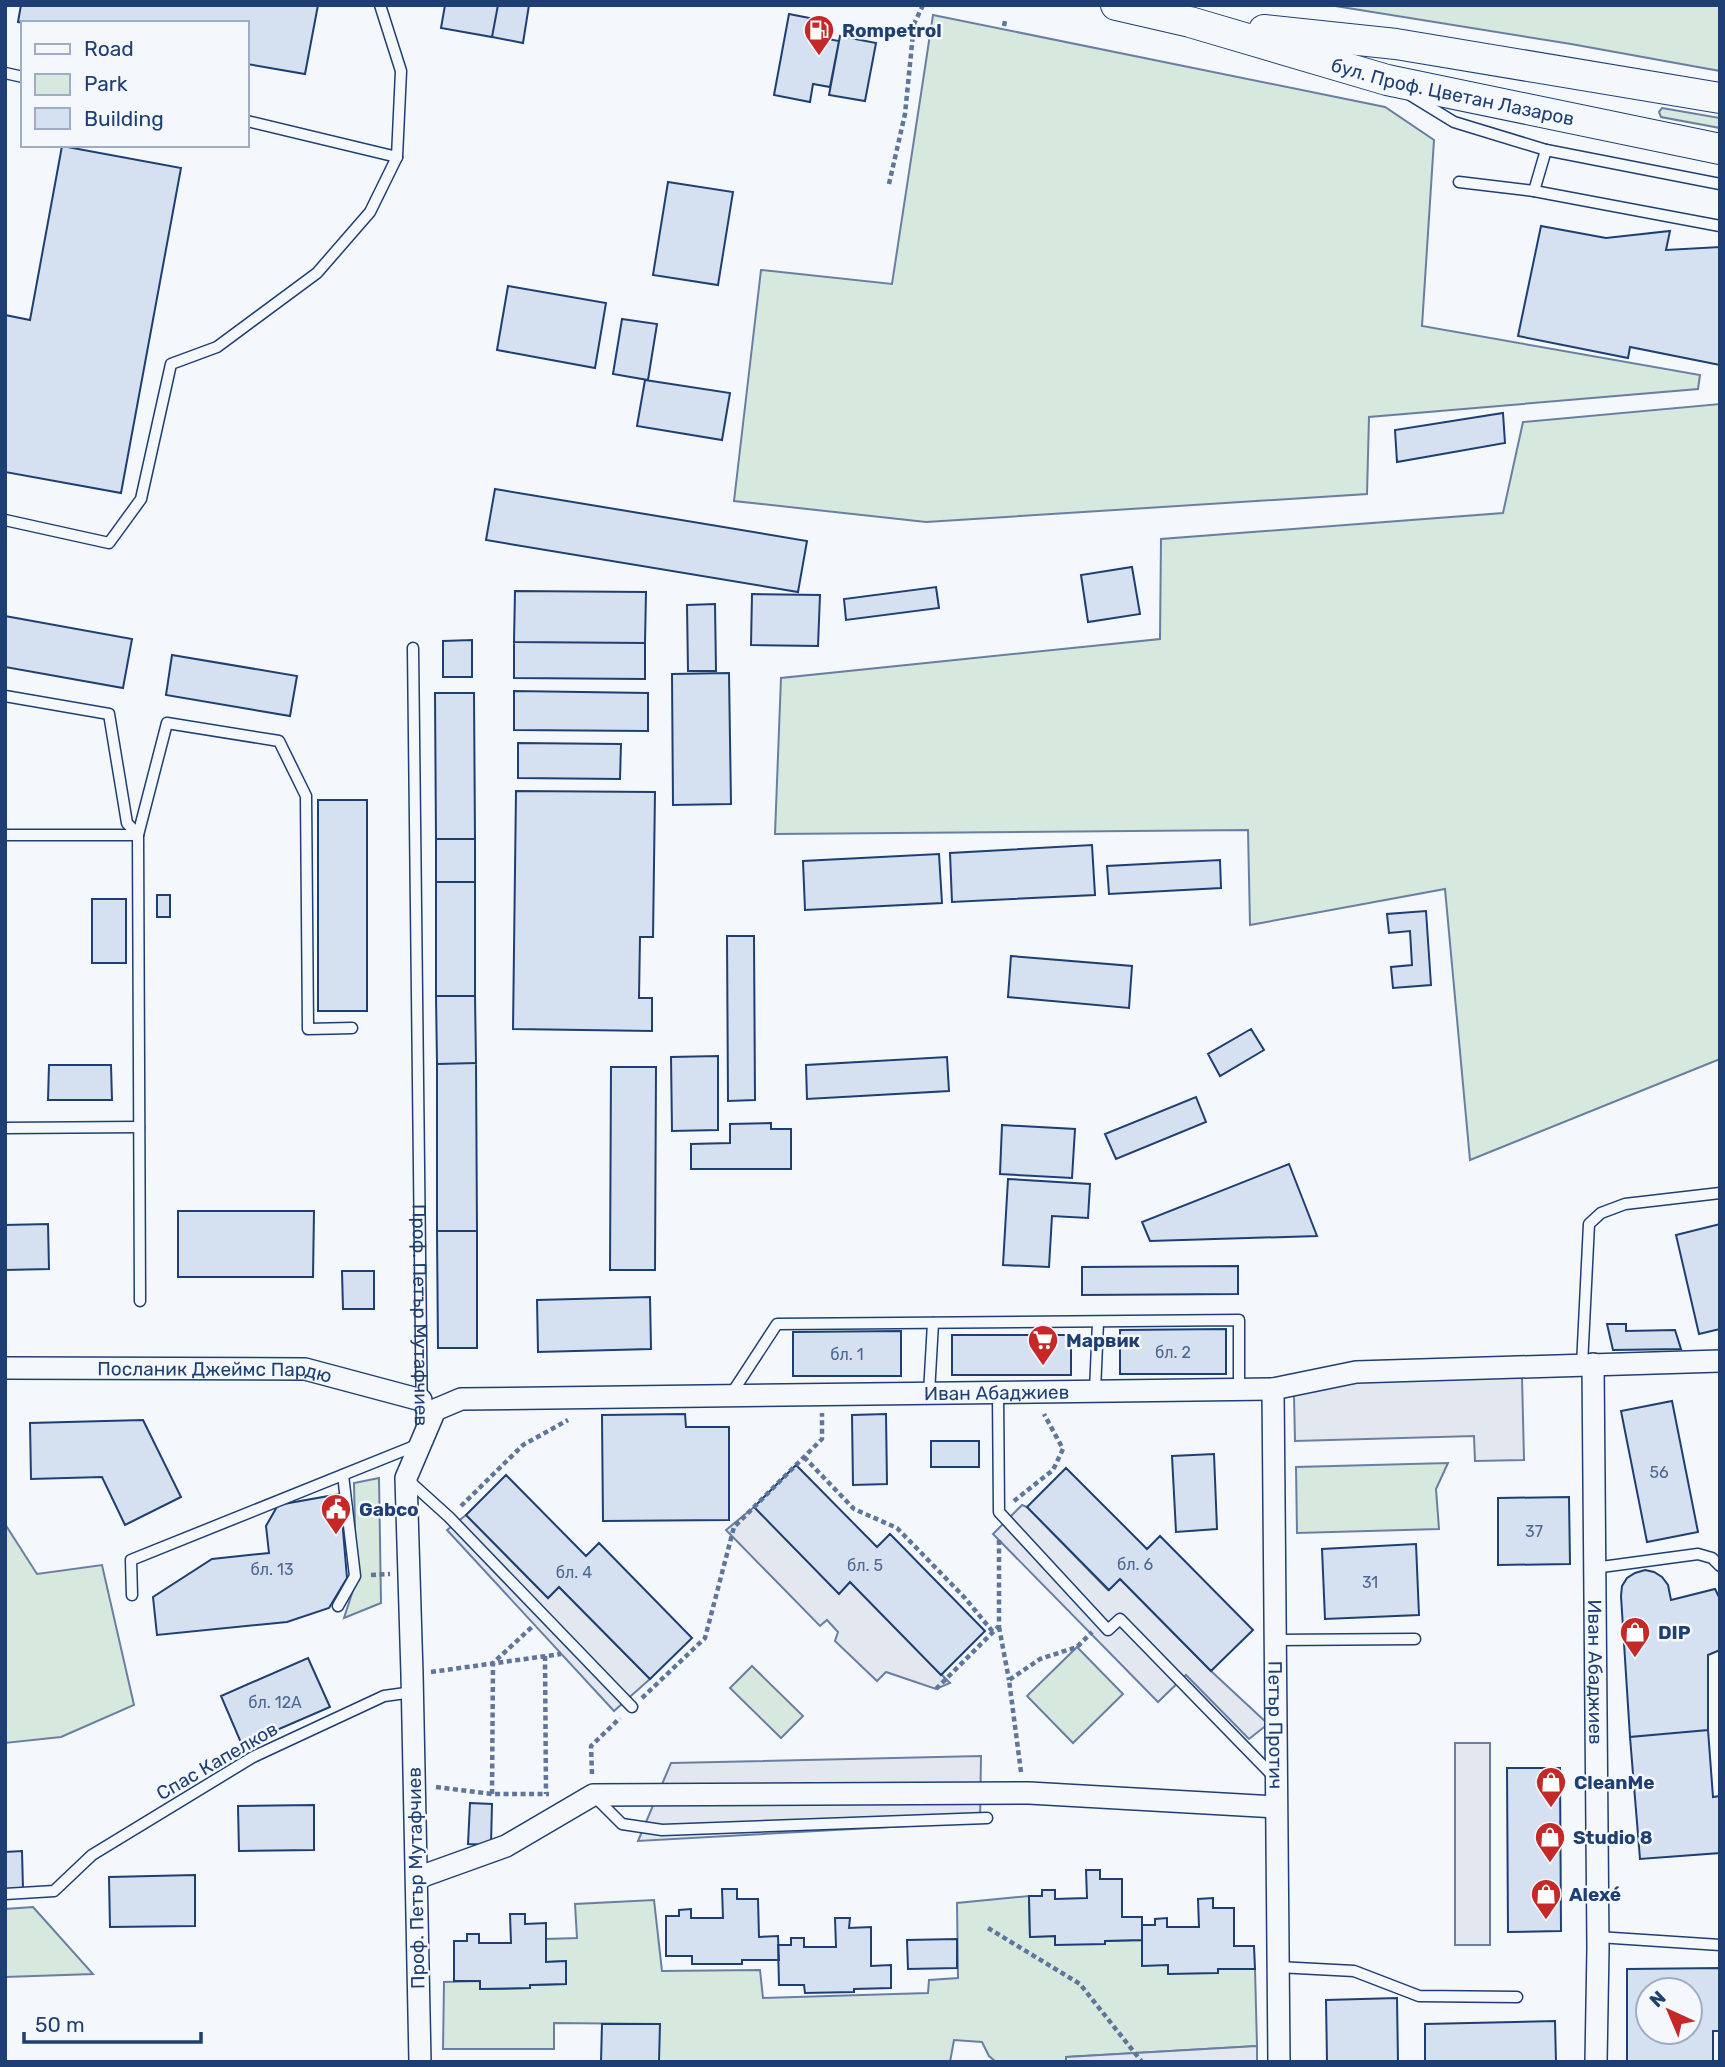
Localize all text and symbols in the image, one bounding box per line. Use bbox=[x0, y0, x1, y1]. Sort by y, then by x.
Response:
fuel station icon: Rompetrol bbox=[802, 13, 836, 57]
place label: Rompetrol bbox=[842, 19, 942, 42]
legend bbox=[21, 21, 248, 147]
text: Road bbox=[84, 36, 134, 61]
street label: бул. Проф. Цветан Лазаров bbox=[1328, 53, 1576, 130]
text: Park bbox=[84, 71, 128, 96]
text: Building bbox=[84, 106, 164, 131]
street label: Проф. Петър Мутафчиев bbox=[408, 1204, 433, 1426]
supermarket icon: Марвик bbox=[1026, 1323, 1060, 1367]
place label: Марвик bbox=[1066, 1329, 1141, 1352]
house number: бл. 2 bbox=[1155, 1343, 1191, 1362]
house number: бл. 1 bbox=[830, 1345, 864, 1364]
street label: Посланик Джеймс Пардю bbox=[97, 1357, 335, 1387]
street label: Иван Абаджиев bbox=[924, 1380, 1069, 1405]
house number: 56 bbox=[1649, 1463, 1669, 1482]
public building icon: Gabco bbox=[319, 1492, 353, 1536]
place label: Gabco bbox=[359, 1498, 419, 1521]
house number: 37 bbox=[1525, 1522, 1543, 1541]
house number: бл. 6 bbox=[1117, 1555, 1153, 1574]
house number: бл. 5 bbox=[847, 1556, 883, 1575]
house number: бл. 13 bbox=[251, 1560, 294, 1579]
house number: бл. 4 bbox=[556, 1563, 592, 1582]
house number: 31 bbox=[1362, 1573, 1378, 1592]
street label: Иван Абаджиев bbox=[1584, 1599, 1608, 1745]
shop icon: DIP bbox=[1618, 1615, 1652, 1659]
place label: DIP bbox=[1658, 1621, 1691, 1644]
street label: Петър Протич bbox=[1264, 1661, 1288, 1789]
house number: бл. 12А bbox=[248, 1693, 302, 1712]
street label: Спас Капелков bbox=[152, 1717, 282, 1805]
shop icon: CleanMe bbox=[1534, 1765, 1568, 1809]
street label: Проф. Петър Мутафчиев bbox=[403, 1767, 429, 1989]
place label: CleanMe bbox=[1574, 1771, 1655, 1794]
shop icon: Studio 8 bbox=[1533, 1820, 1567, 1864]
place label: Studio 8 bbox=[1573, 1826, 1653, 1849]
shop icon: Alexé bbox=[1529, 1877, 1563, 1921]
place label: Alexé bbox=[1569, 1883, 1621, 1906]
north arrow bbox=[1634, 1976, 1704, 2046]
text: N bbox=[1645, 1986, 1670, 2012]
scale bar bbox=[24, 2000, 201, 2044]
text: 50 m bbox=[35, 2012, 85, 2037]

